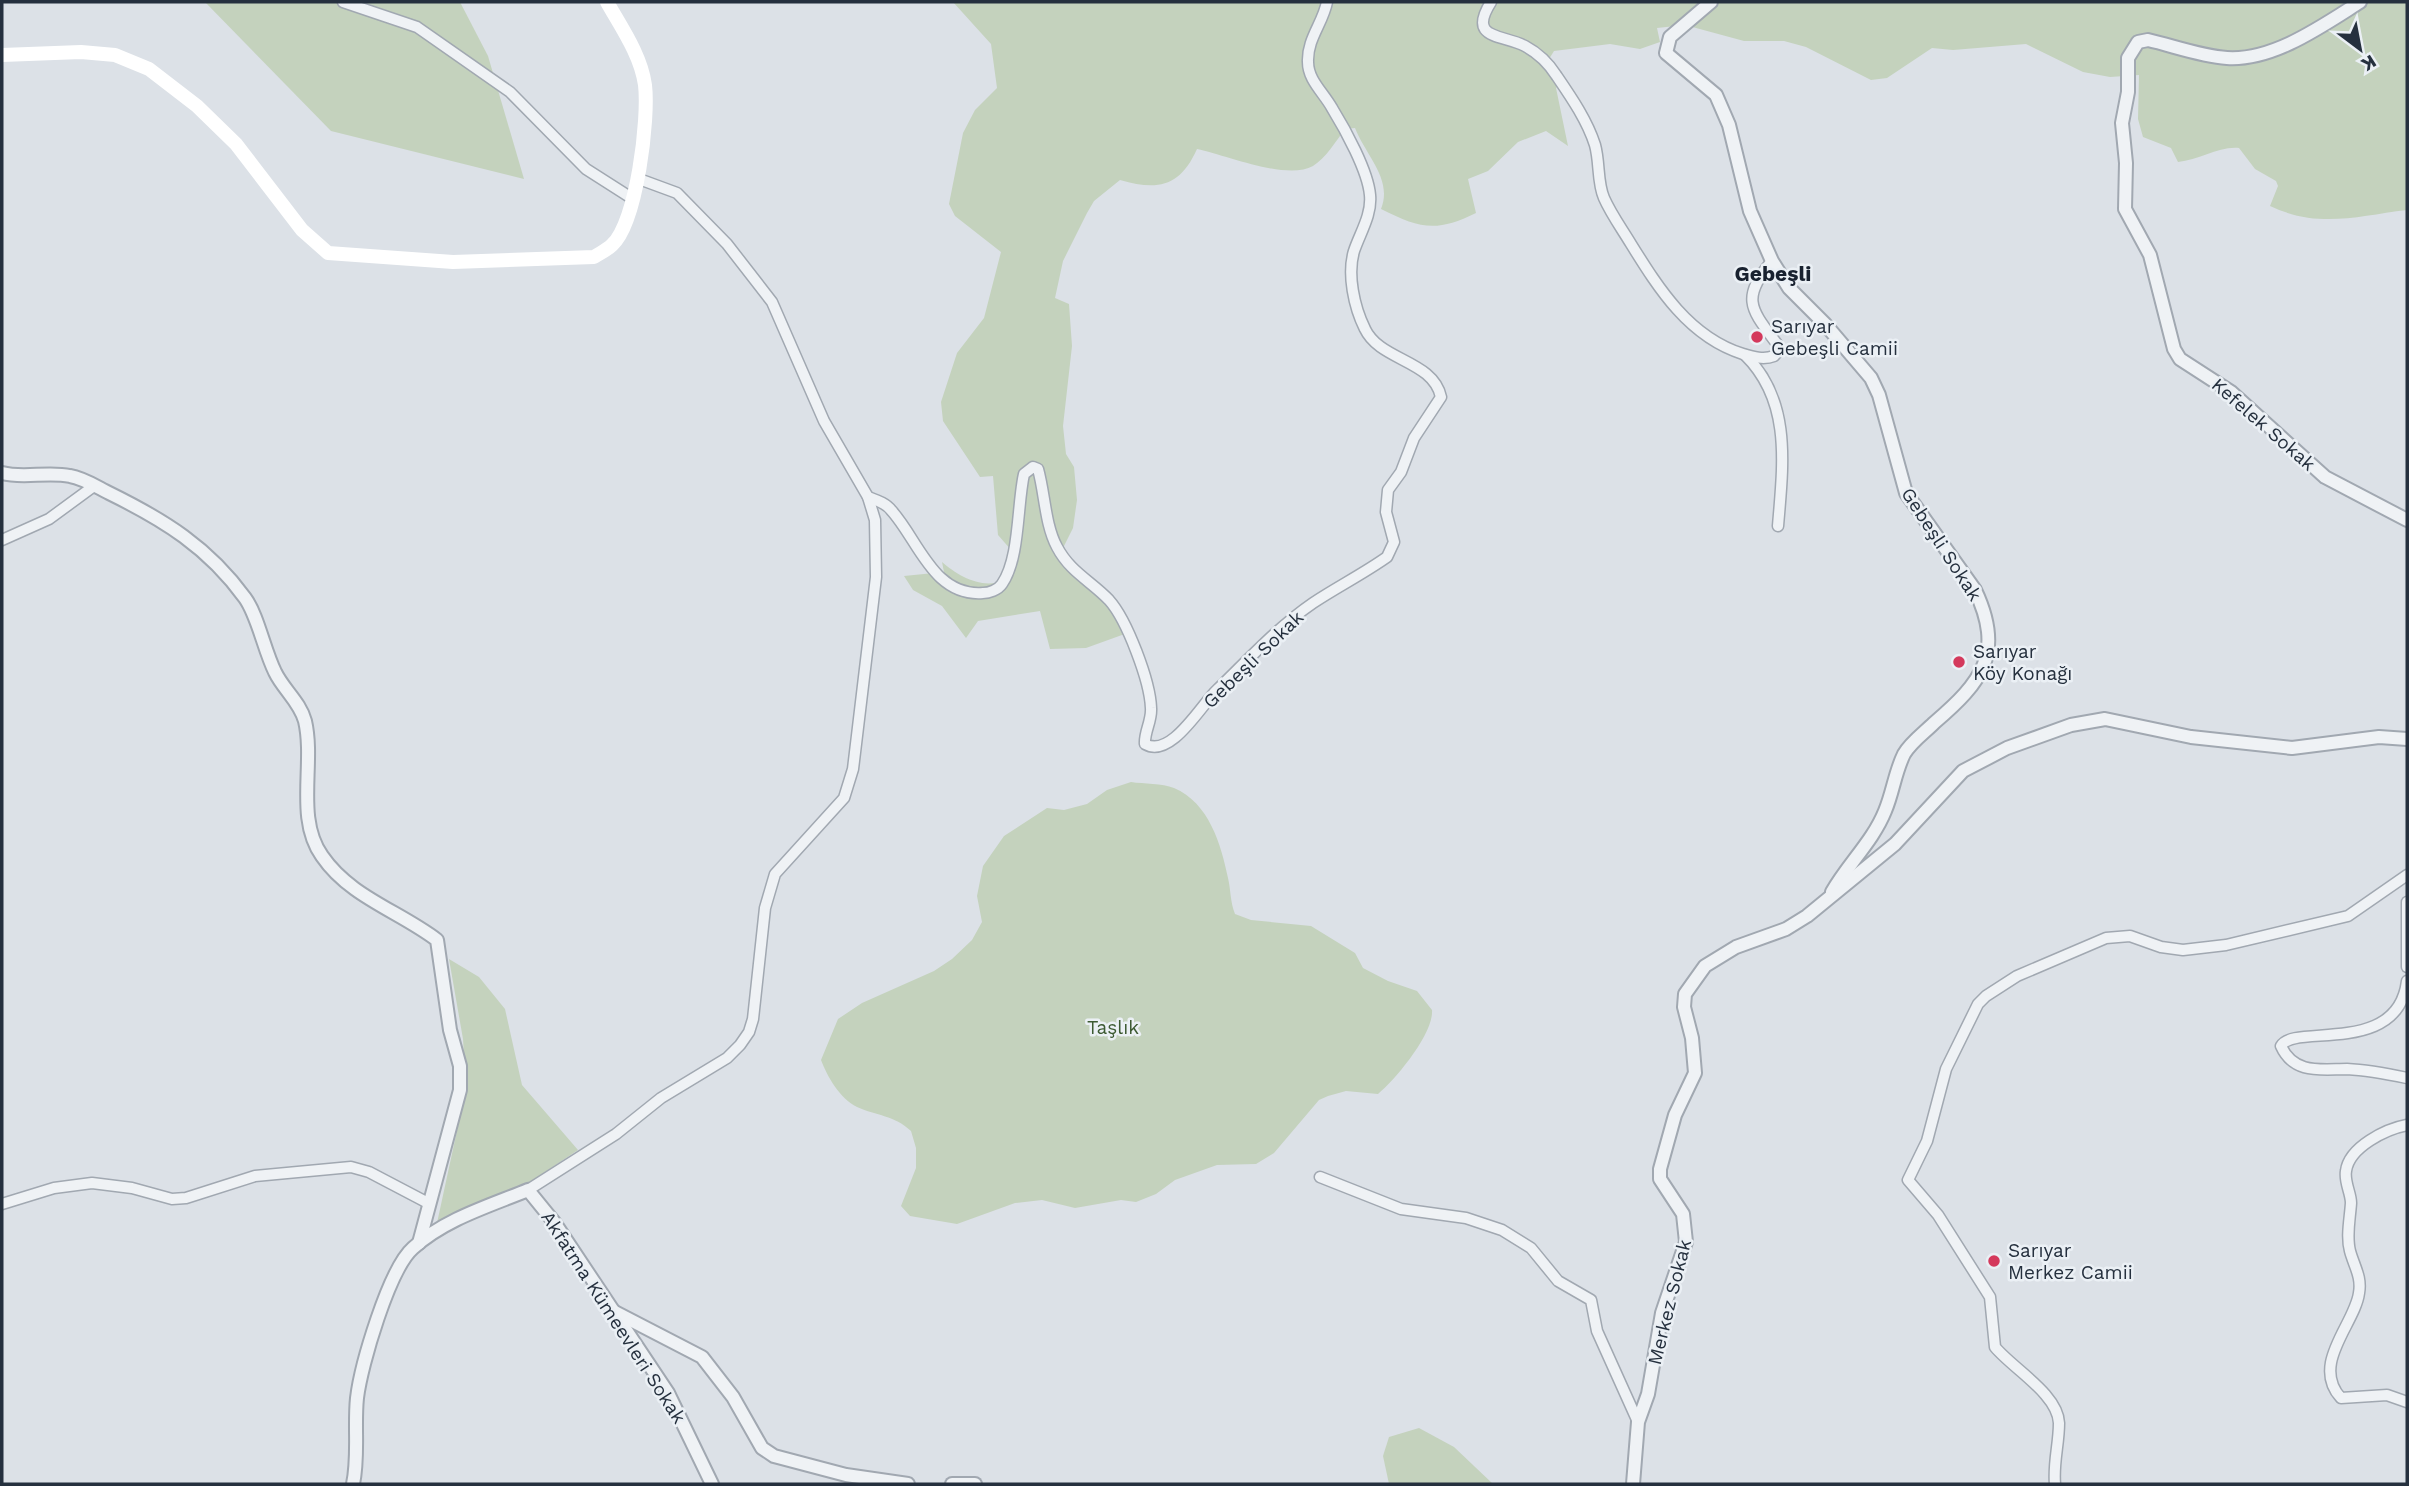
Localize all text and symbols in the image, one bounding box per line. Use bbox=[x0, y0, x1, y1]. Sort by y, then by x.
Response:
north arrow bbox=[2325, 14, 2395, 84]
text: K bbox=[2357, 50, 2380, 76]
district label: Gebeşli bbox=[1735, 261, 1811, 286]
place label: Sarıyar Gebeşli Camii bbox=[1771, 315, 1898, 360]
marker: Sarıyar Gebeşli Camii bbox=[1749, 329, 1765, 345]
street label: Kefelek Sokak bbox=[2207, 373, 2320, 476]
street label: Gebeşli Sokak bbox=[1896, 483, 1987, 606]
street label: Gebeşli Sokak bbox=[1198, 606, 1308, 713]
place label: Sarıyar Köy Konağı bbox=[1973, 640, 2072, 685]
marker: Sarıyar Köy Konağı bbox=[1951, 654, 1967, 670]
park label: Taşlık bbox=[1087, 1016, 1139, 1039]
street label: Akfatma Kümeevleri Sokak bbox=[536, 1207, 691, 1428]
street label: Merkez Sokak bbox=[1643, 1237, 1696, 1367]
place label: Sarıyar Merkez Camii bbox=[2008, 1239, 2133, 1284]
marker: Sarıyar Merkez Camii bbox=[1986, 1253, 2002, 1269]

